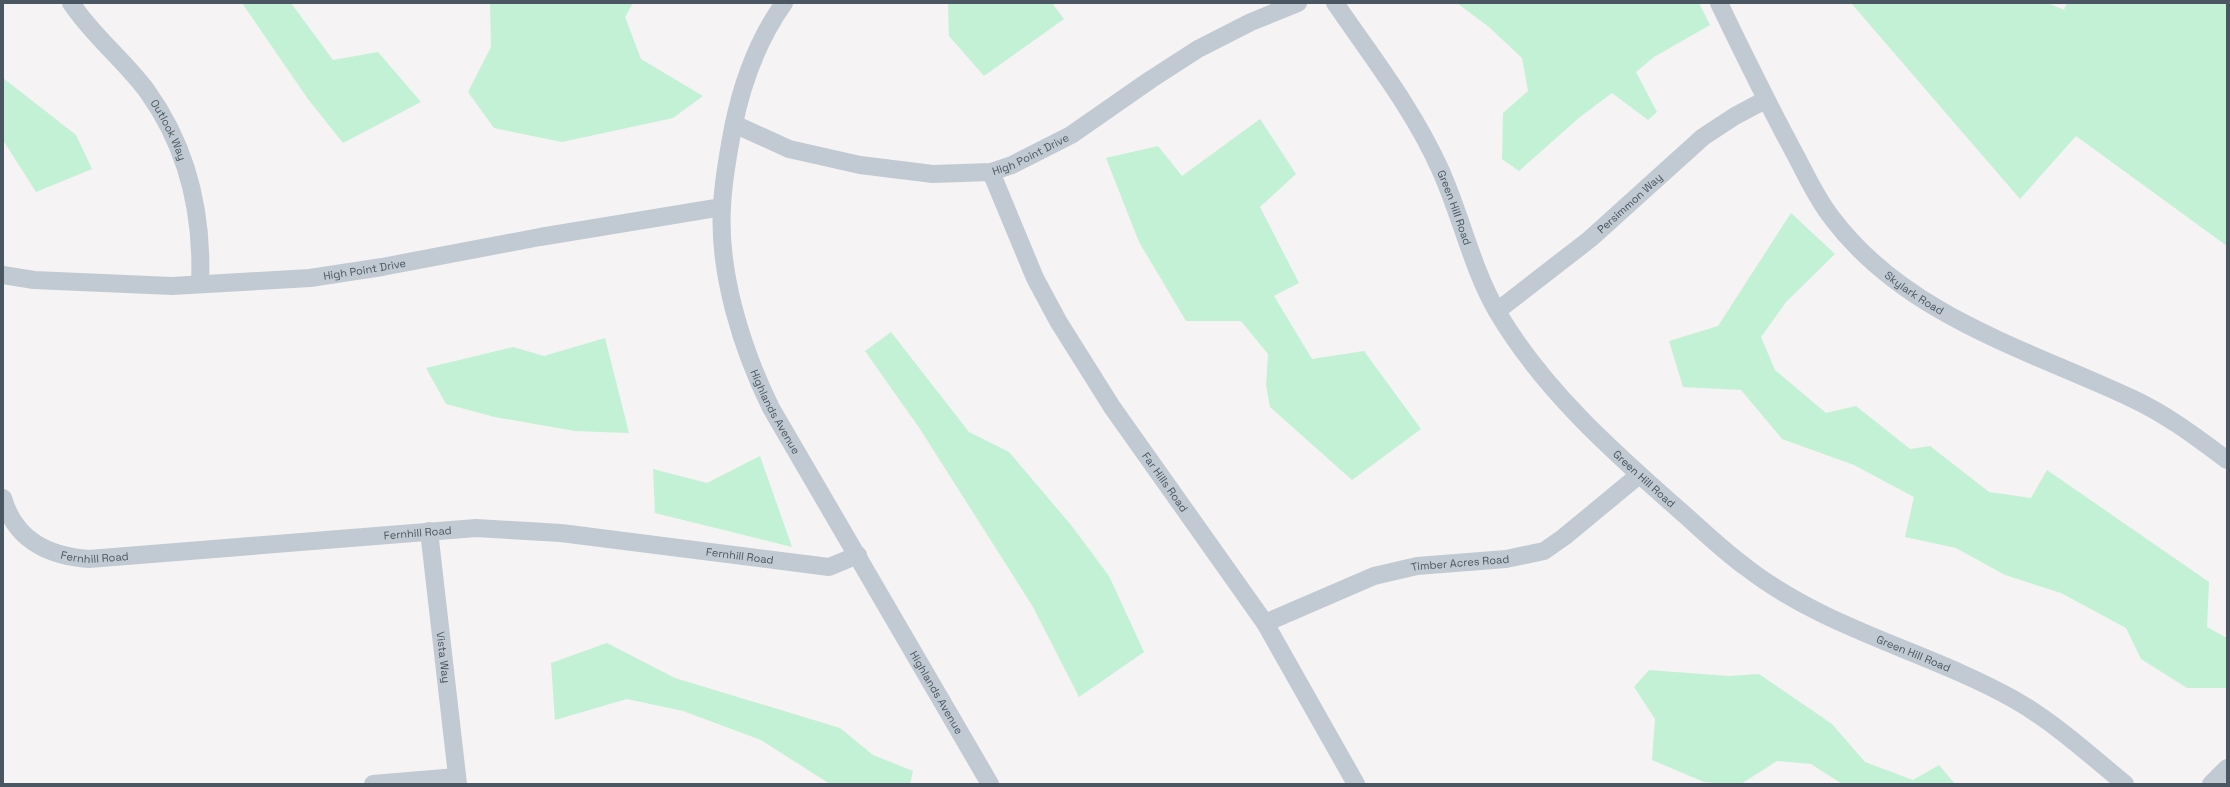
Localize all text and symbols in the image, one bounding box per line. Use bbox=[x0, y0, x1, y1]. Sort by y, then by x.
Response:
street label: Outlook Way bbox=[148, 97, 190, 162]
street label: High Point Drive bbox=[990, 130, 1071, 178]
street label: Green Hill Road bbox=[1434, 168, 1475, 247]
street label: Persimmon Way bbox=[1594, 170, 1665, 236]
street label: High Point Drive bbox=[322, 256, 407, 283]
street label: Skylark Road bbox=[1882, 268, 1946, 318]
street label: Highlands Avenue bbox=[748, 367, 803, 457]
street label: Green Hill Road bbox=[1610, 447, 1678, 510]
street label: Far Hills Road bbox=[1139, 449, 1191, 515]
street label: Fernhill Road bbox=[383, 523, 452, 542]
street label: Fernhill Road bbox=[705, 544, 774, 567]
street label: Fernhill Road bbox=[59, 548, 129, 566]
street label: Timber Acres Road bbox=[1409, 552, 1510, 574]
street label: Vista Way bbox=[434, 631, 453, 684]
street label: Green Hill Road bbox=[1874, 632, 1953, 675]
street label: Highlands Avenue bbox=[907, 648, 966, 737]

